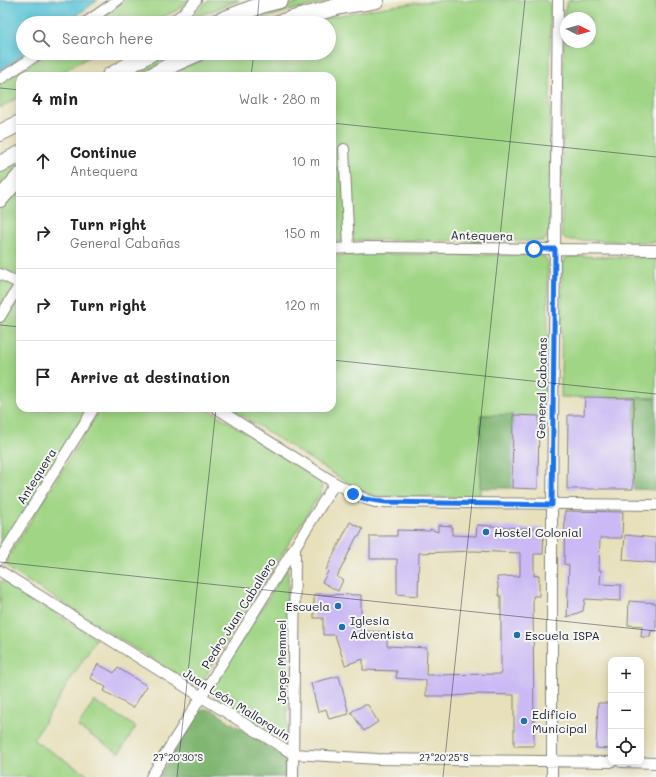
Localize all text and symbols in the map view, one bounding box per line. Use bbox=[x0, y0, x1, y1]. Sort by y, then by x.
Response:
north arrow bbox=[560, 12, 596, 48]
search box bbox=[16, 16, 336, 60]
icon: search bbox=[30, 27, 52, 49]
text: Search here bbox=[62, 28, 153, 48]
text: 4 min bbox=[32, 87, 78, 109]
text: Walk · 280 m bbox=[239, 90, 320, 107]
text: Continue bbox=[70, 142, 137, 162]
icon: ahead bbox=[32, 150, 54, 172]
text: 10 m bbox=[292, 152, 320, 169]
text: Antequera bbox=[70, 162, 138, 179]
text: Turn right bbox=[70, 214, 147, 234]
icon: right bbox=[32, 222, 54, 244]
text: 150 m bbox=[284, 224, 320, 241]
street label: Antequera bbox=[450, 226, 514, 244]
text: General Cabañas bbox=[70, 234, 180, 251]
route start bbox=[525, 240, 543, 258]
icon: right bbox=[32, 294, 54, 316]
text: Turn right bbox=[70, 295, 147, 315]
text: 120 m bbox=[284, 296, 320, 313]
street label: General Cabañas bbox=[532, 337, 550, 439]
icon: arrive bbox=[32, 366, 54, 388]
text: Arrive at destination bbox=[70, 367, 230, 387]
street label: Antequera bbox=[13, 445, 59, 507]
route end bbox=[344, 485, 362, 503]
place label: Hostel Colonial bbox=[494, 524, 582, 540]
marker: Hostel Colonial bbox=[481, 527, 491, 537]
street label: Pedro Juan Caballero bbox=[197, 554, 279, 672]
place label: Escuela bbox=[286, 598, 330, 614]
marker: Escuela bbox=[333, 601, 343, 611]
place label: Iglesia Adventista bbox=[350, 612, 414, 642]
street label: Jorge Memmel bbox=[273, 620, 289, 704]
marker: Iglesia Adventista bbox=[337, 622, 347, 632]
place label: Escuela ISPA bbox=[525, 627, 600, 643]
marker: Escuela ISPA bbox=[512, 630, 522, 640]
map controls bbox=[608, 657, 644, 765]
button: + bbox=[608, 657, 644, 693]
street label: Juan León Mallorquín bbox=[180, 665, 294, 743]
button: − bbox=[608, 693, 644, 729]
place label: Edificio Municipal bbox=[532, 706, 587, 736]
marker: Edificio Municipal bbox=[519, 716, 529, 726]
button: locate bbox=[608, 729, 644, 765]
text: 27°20'30"S bbox=[153, 750, 203, 764]
text: 27°20'25"S bbox=[419, 750, 469, 764]

